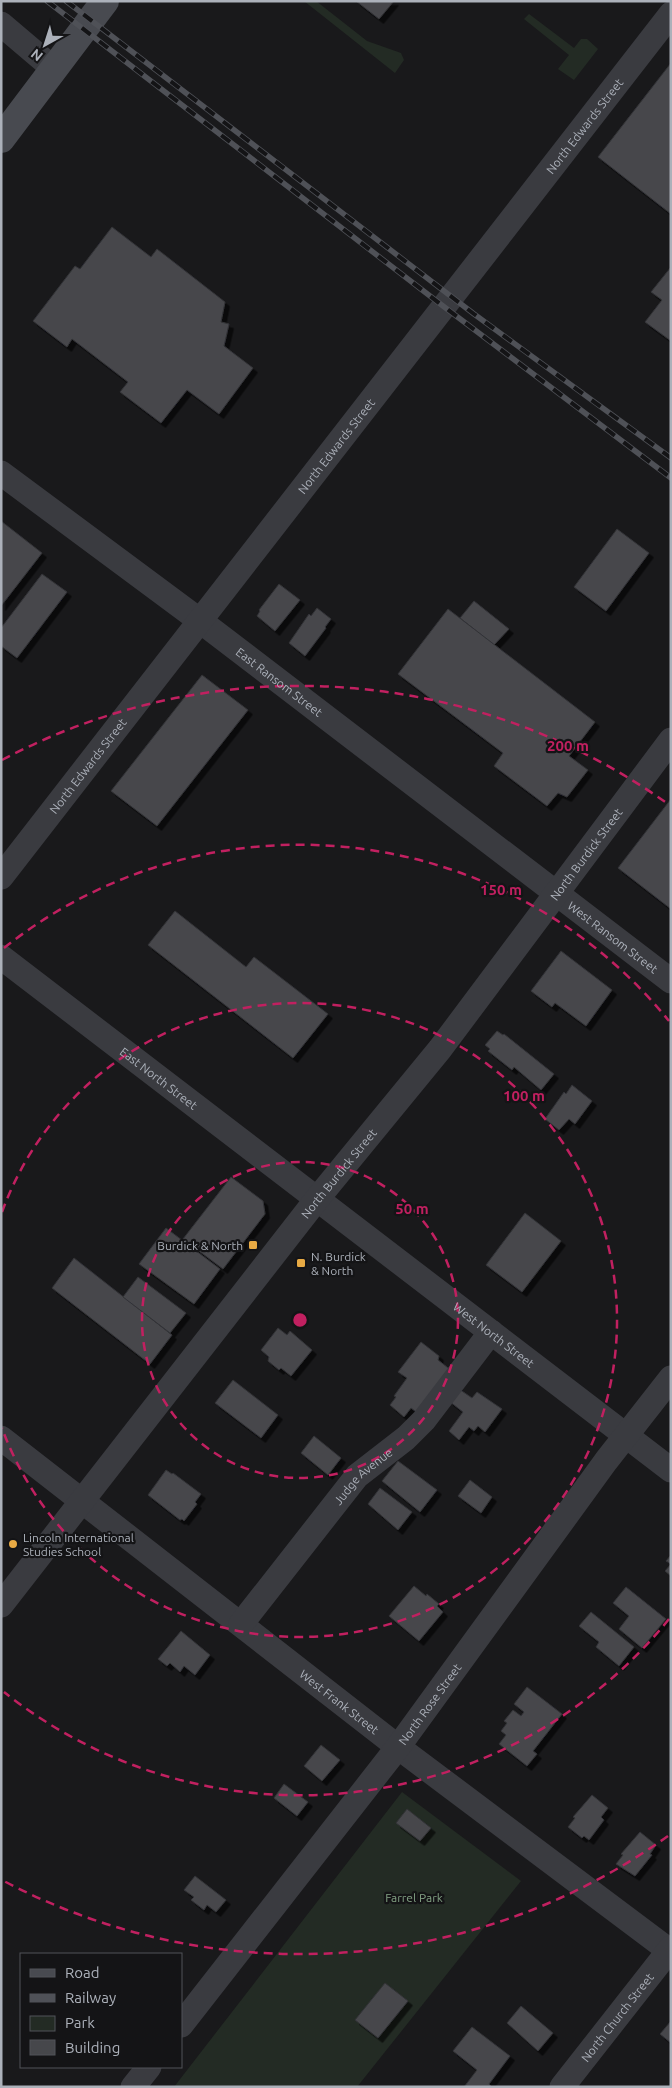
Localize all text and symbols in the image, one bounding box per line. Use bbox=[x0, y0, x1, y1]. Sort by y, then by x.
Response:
north arrow bbox=[20, 20, 70, 70]
text: N bbox=[28, 46, 46, 65]
street label: North Edwards Street bbox=[543, 76, 625, 176]
street label: North Edwards Street bbox=[295, 395, 377, 496]
street label: East Ransom Street bbox=[234, 645, 325, 719]
street label: North Edwards Street bbox=[47, 715, 129, 816]
text: 200 m bbox=[547, 737, 589, 754]
street label: North Burdick Street bbox=[547, 805, 625, 902]
text: 150 m bbox=[480, 881, 522, 898]
street label: West Ransom Street bbox=[566, 898, 661, 975]
street label: East North Street bbox=[118, 1044, 200, 1112]
text: 100 m bbox=[503, 1087, 545, 1104]
street label: North Burdick Street bbox=[298, 1126, 379, 1221]
text: 50 m bbox=[395, 1200, 429, 1217]
place label: Burdick & North bbox=[157, 1239, 243, 1252]
marker: Burdick & North bbox=[247, 1239, 259, 1251]
place label: N. Burdick & North bbox=[311, 1250, 366, 1277]
marker: N. Burdick & North bbox=[295, 1257, 307, 1269]
street label: West North Street bbox=[451, 1299, 537, 1370]
centre of rings bbox=[291, 1311, 309, 1329]
street label: Judge Avenue bbox=[331, 1445, 394, 1507]
place label: Lincoln International Studies School bbox=[23, 1531, 134, 1558]
marker: Lincoln International Studies School bbox=[7, 1538, 19, 1550]
street label: North Rose Street bbox=[396, 1661, 463, 1747]
street label: West Frank Street bbox=[298, 1667, 382, 1736]
park label: Farrel Park bbox=[385, 1891, 443, 1904]
legend bbox=[20, 1953, 182, 2068]
text: Road bbox=[65, 1964, 100, 1981]
street label: North Church Street bbox=[578, 1970, 656, 2064]
text: Railway bbox=[65, 1989, 116, 2006]
text: Park bbox=[65, 2014, 95, 2031]
text: Building bbox=[65, 2039, 120, 2056]

